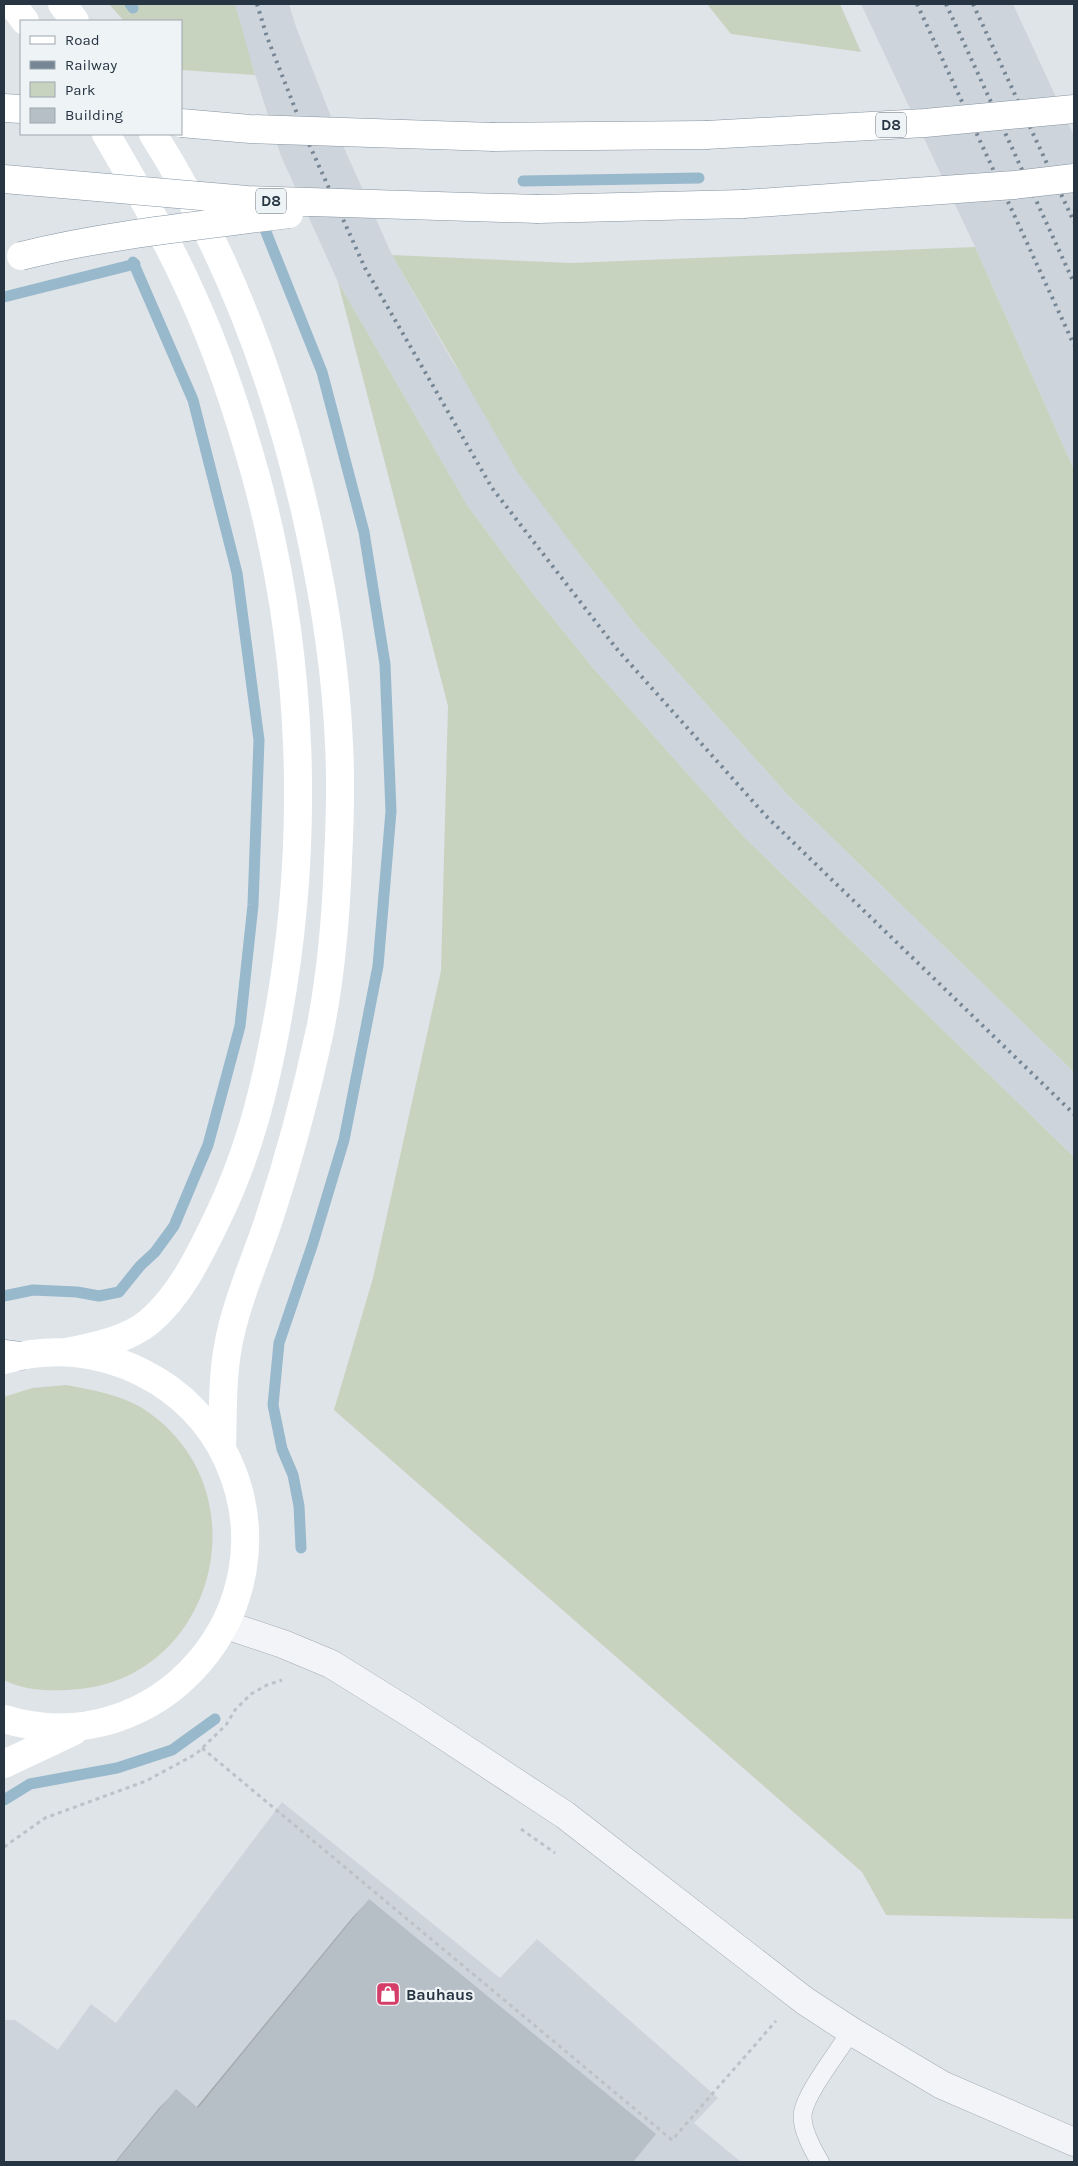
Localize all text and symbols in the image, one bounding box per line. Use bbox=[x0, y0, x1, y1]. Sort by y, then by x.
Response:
legend bbox=[20, 20, 182, 135]
text: Road bbox=[65, 31, 100, 49]
text: Railway bbox=[65, 56, 117, 74]
text: Park bbox=[65, 81, 95, 99]
text: Building bbox=[65, 106, 123, 124]
road number: D8 bbox=[876, 112, 906, 138]
road number: D8 bbox=[256, 188, 286, 214]
shop icon: Bauhaus bbox=[375, 1981, 401, 2007]
place label: Bauhaus bbox=[406, 1985, 474, 2004]

